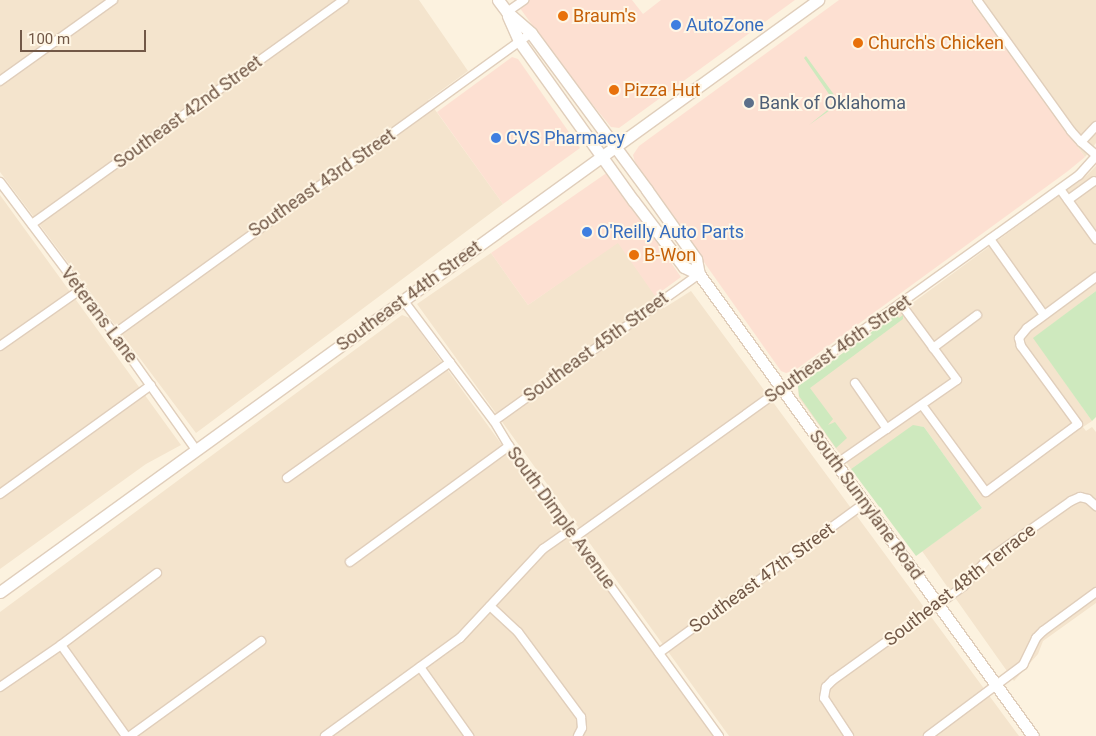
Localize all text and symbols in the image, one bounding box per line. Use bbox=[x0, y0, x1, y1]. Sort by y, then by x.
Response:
place label: Braum's bbox=[573, 5, 636, 27]
marker: Braum's bbox=[557, 10, 569, 22]
place label: AutoZone bbox=[686, 14, 764, 36]
marker: AutoZone bbox=[670, 19, 682, 31]
scale bar bbox=[22, 20, 149, 52]
text: 100 m bbox=[28, 30, 70, 48]
place label: Church's Chicken bbox=[868, 32, 1004, 54]
marker: Church's Chicken bbox=[852, 37, 864, 49]
street label: Southeast 42nd Street bbox=[110, 51, 266, 173]
place label: Pizza Hut bbox=[624, 79, 700, 101]
marker: Pizza Hut bbox=[608, 84, 620, 96]
place label: Bank of Oklahoma bbox=[759, 92, 906, 114]
marker: Bank of Oklahoma bbox=[743, 97, 755, 109]
street label: Southeast 43rd Street bbox=[245, 124, 399, 242]
place label: CVS Pharmacy bbox=[506, 127, 625, 149]
marker: CVS Pharmacy bbox=[490, 132, 502, 144]
place label: O'Reilly Auto Parts bbox=[597, 221, 744, 243]
marker: O'Reilly Auto Parts bbox=[581, 226, 593, 238]
street label: Southeast 44th Street bbox=[332, 236, 486, 356]
place label: B-Won bbox=[644, 244, 696, 266]
marker: B-Won bbox=[628, 249, 640, 261]
street label: Veterans Lane bbox=[56, 263, 142, 367]
street label: Southeast 45th Street bbox=[519, 287, 673, 407]
street label: Southeast 46th Street bbox=[761, 290, 915, 408]
street label: South Sunnylane Road bbox=[804, 426, 928, 584]
street label: South Dimple Avenue bbox=[502, 443, 620, 593]
street label: Southeast 47th Street bbox=[685, 518, 839, 638]
street label: Southeast 48th Terrace bbox=[880, 519, 1040, 651]

